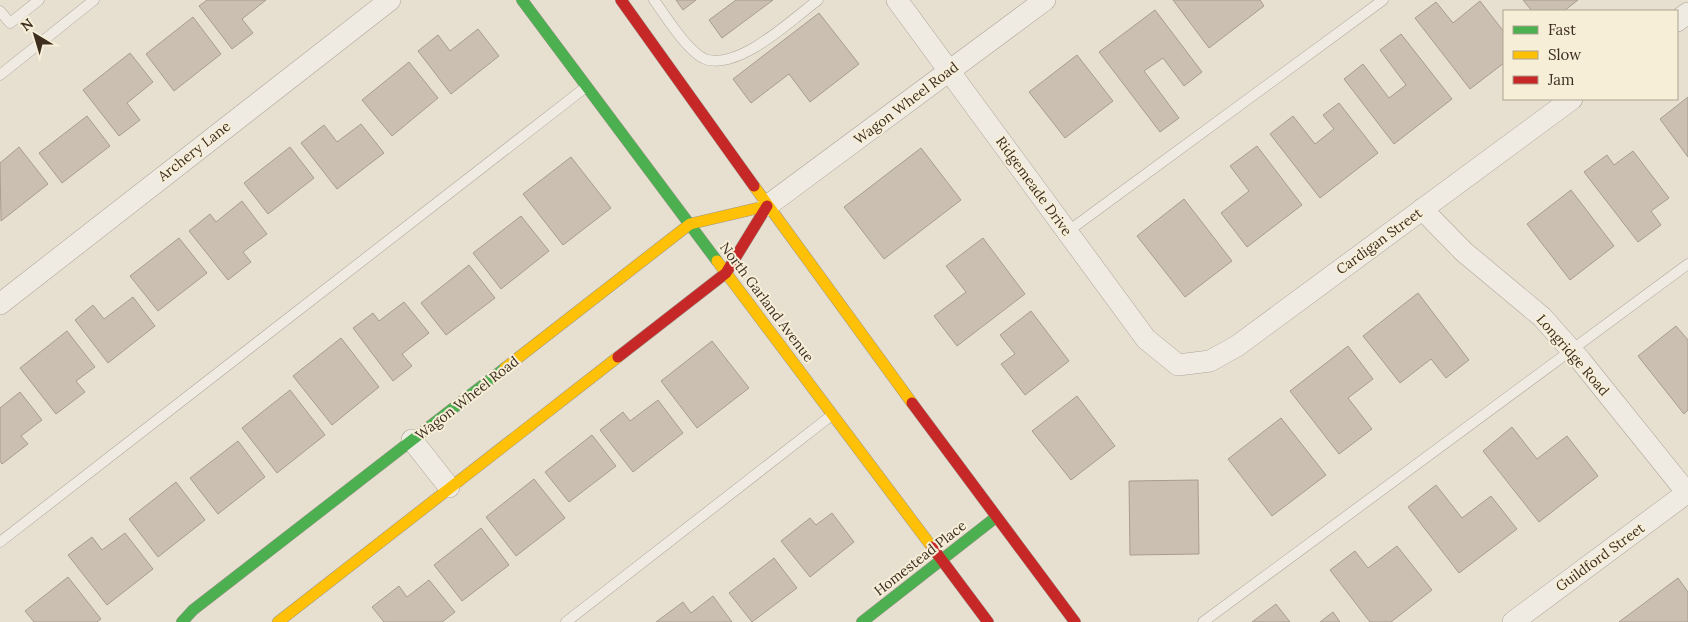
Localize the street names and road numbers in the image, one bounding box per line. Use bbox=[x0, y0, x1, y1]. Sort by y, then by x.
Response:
street label: Wagon Wheel Road bbox=[850, 58, 962, 148]
street label: Archery Lane bbox=[153, 117, 234, 186]
street label: Ridgemeade Drive bbox=[992, 133, 1076, 239]
street label: Cardigan Street bbox=[1332, 203, 1426, 278]
street label: North Garland Avenue bbox=[716, 239, 818, 366]
street label: Longridge Road bbox=[1533, 310, 1613, 400]
street label: Wagon Wheel Road bbox=[412, 352, 522, 444]
street label: Homestead Place bbox=[870, 516, 970, 600]
street label: Guildford Street bbox=[1552, 518, 1649, 595]

